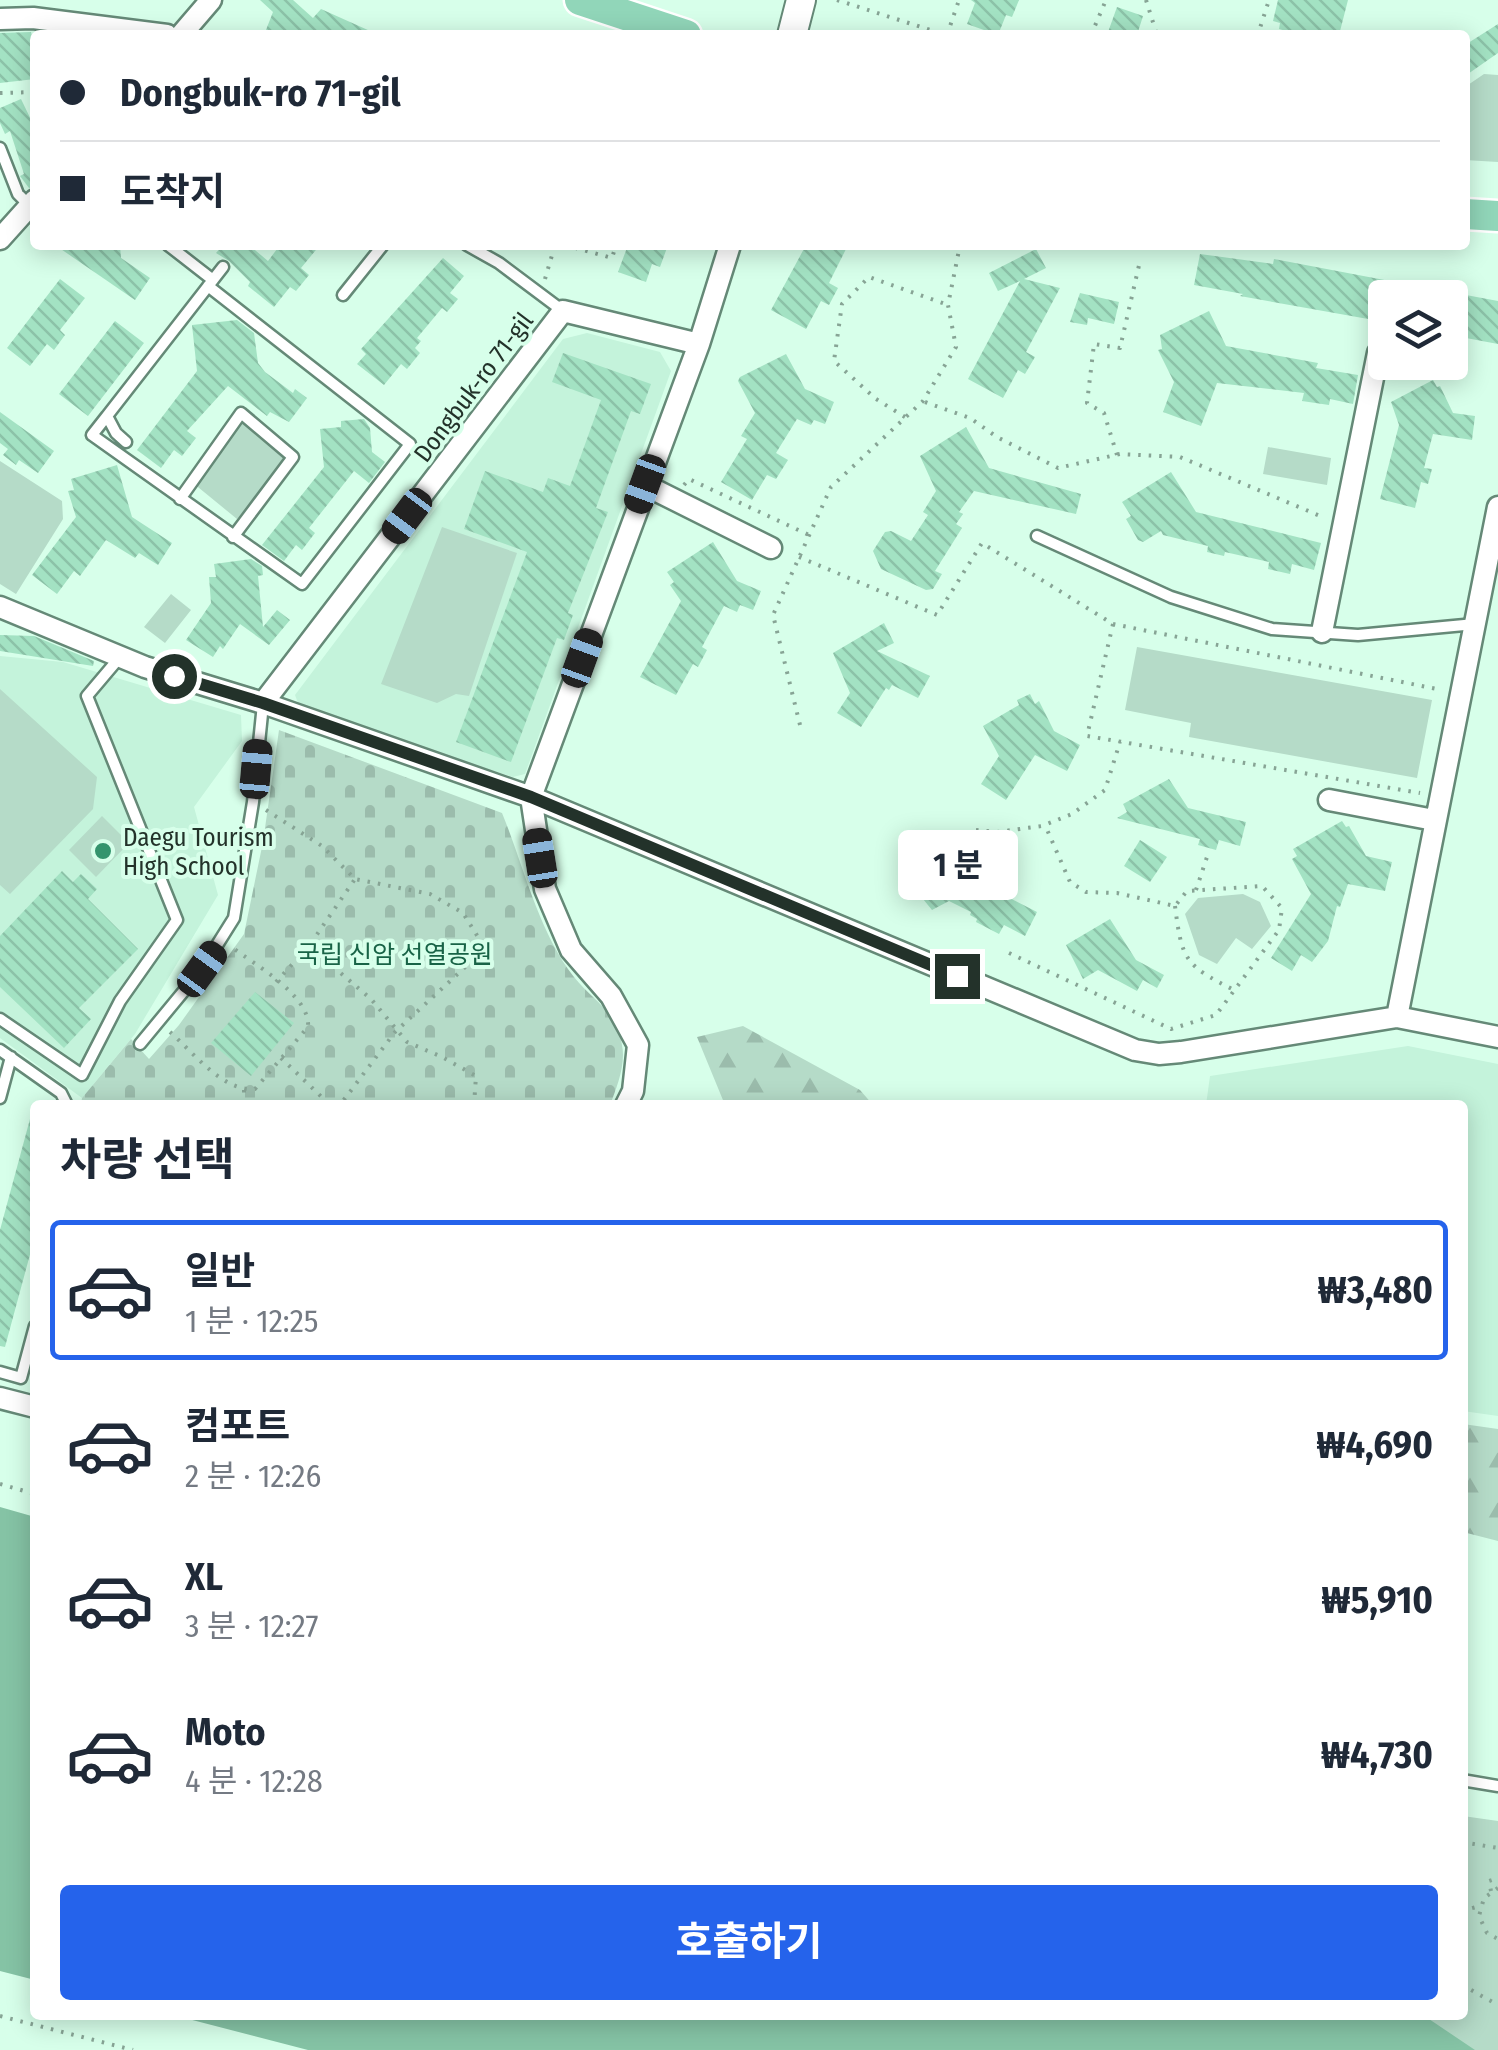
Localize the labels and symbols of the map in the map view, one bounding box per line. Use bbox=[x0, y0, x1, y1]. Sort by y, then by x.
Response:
street label: Dongbuk-ro 71-gil bbox=[408, 307, 540, 468]
car bbox=[621, 451, 669, 517]
car bbox=[377, 483, 437, 549]
car bbox=[558, 625, 606, 691]
route start bbox=[152, 654, 197, 699]
car bbox=[238, 738, 274, 800]
place label: Daegu Tourism High School bbox=[123, 823, 274, 882]
car bbox=[520, 826, 560, 890]
callout: 1 분 bbox=[897, 831, 1017, 901]
marker: Daegu Tourism High School bbox=[92, 840, 114, 862]
car bbox=[172, 936, 232, 1002]
park label: 국립 신암 선열공원 bbox=[297, 940, 493, 970]
route end bbox=[935, 954, 980, 999]

